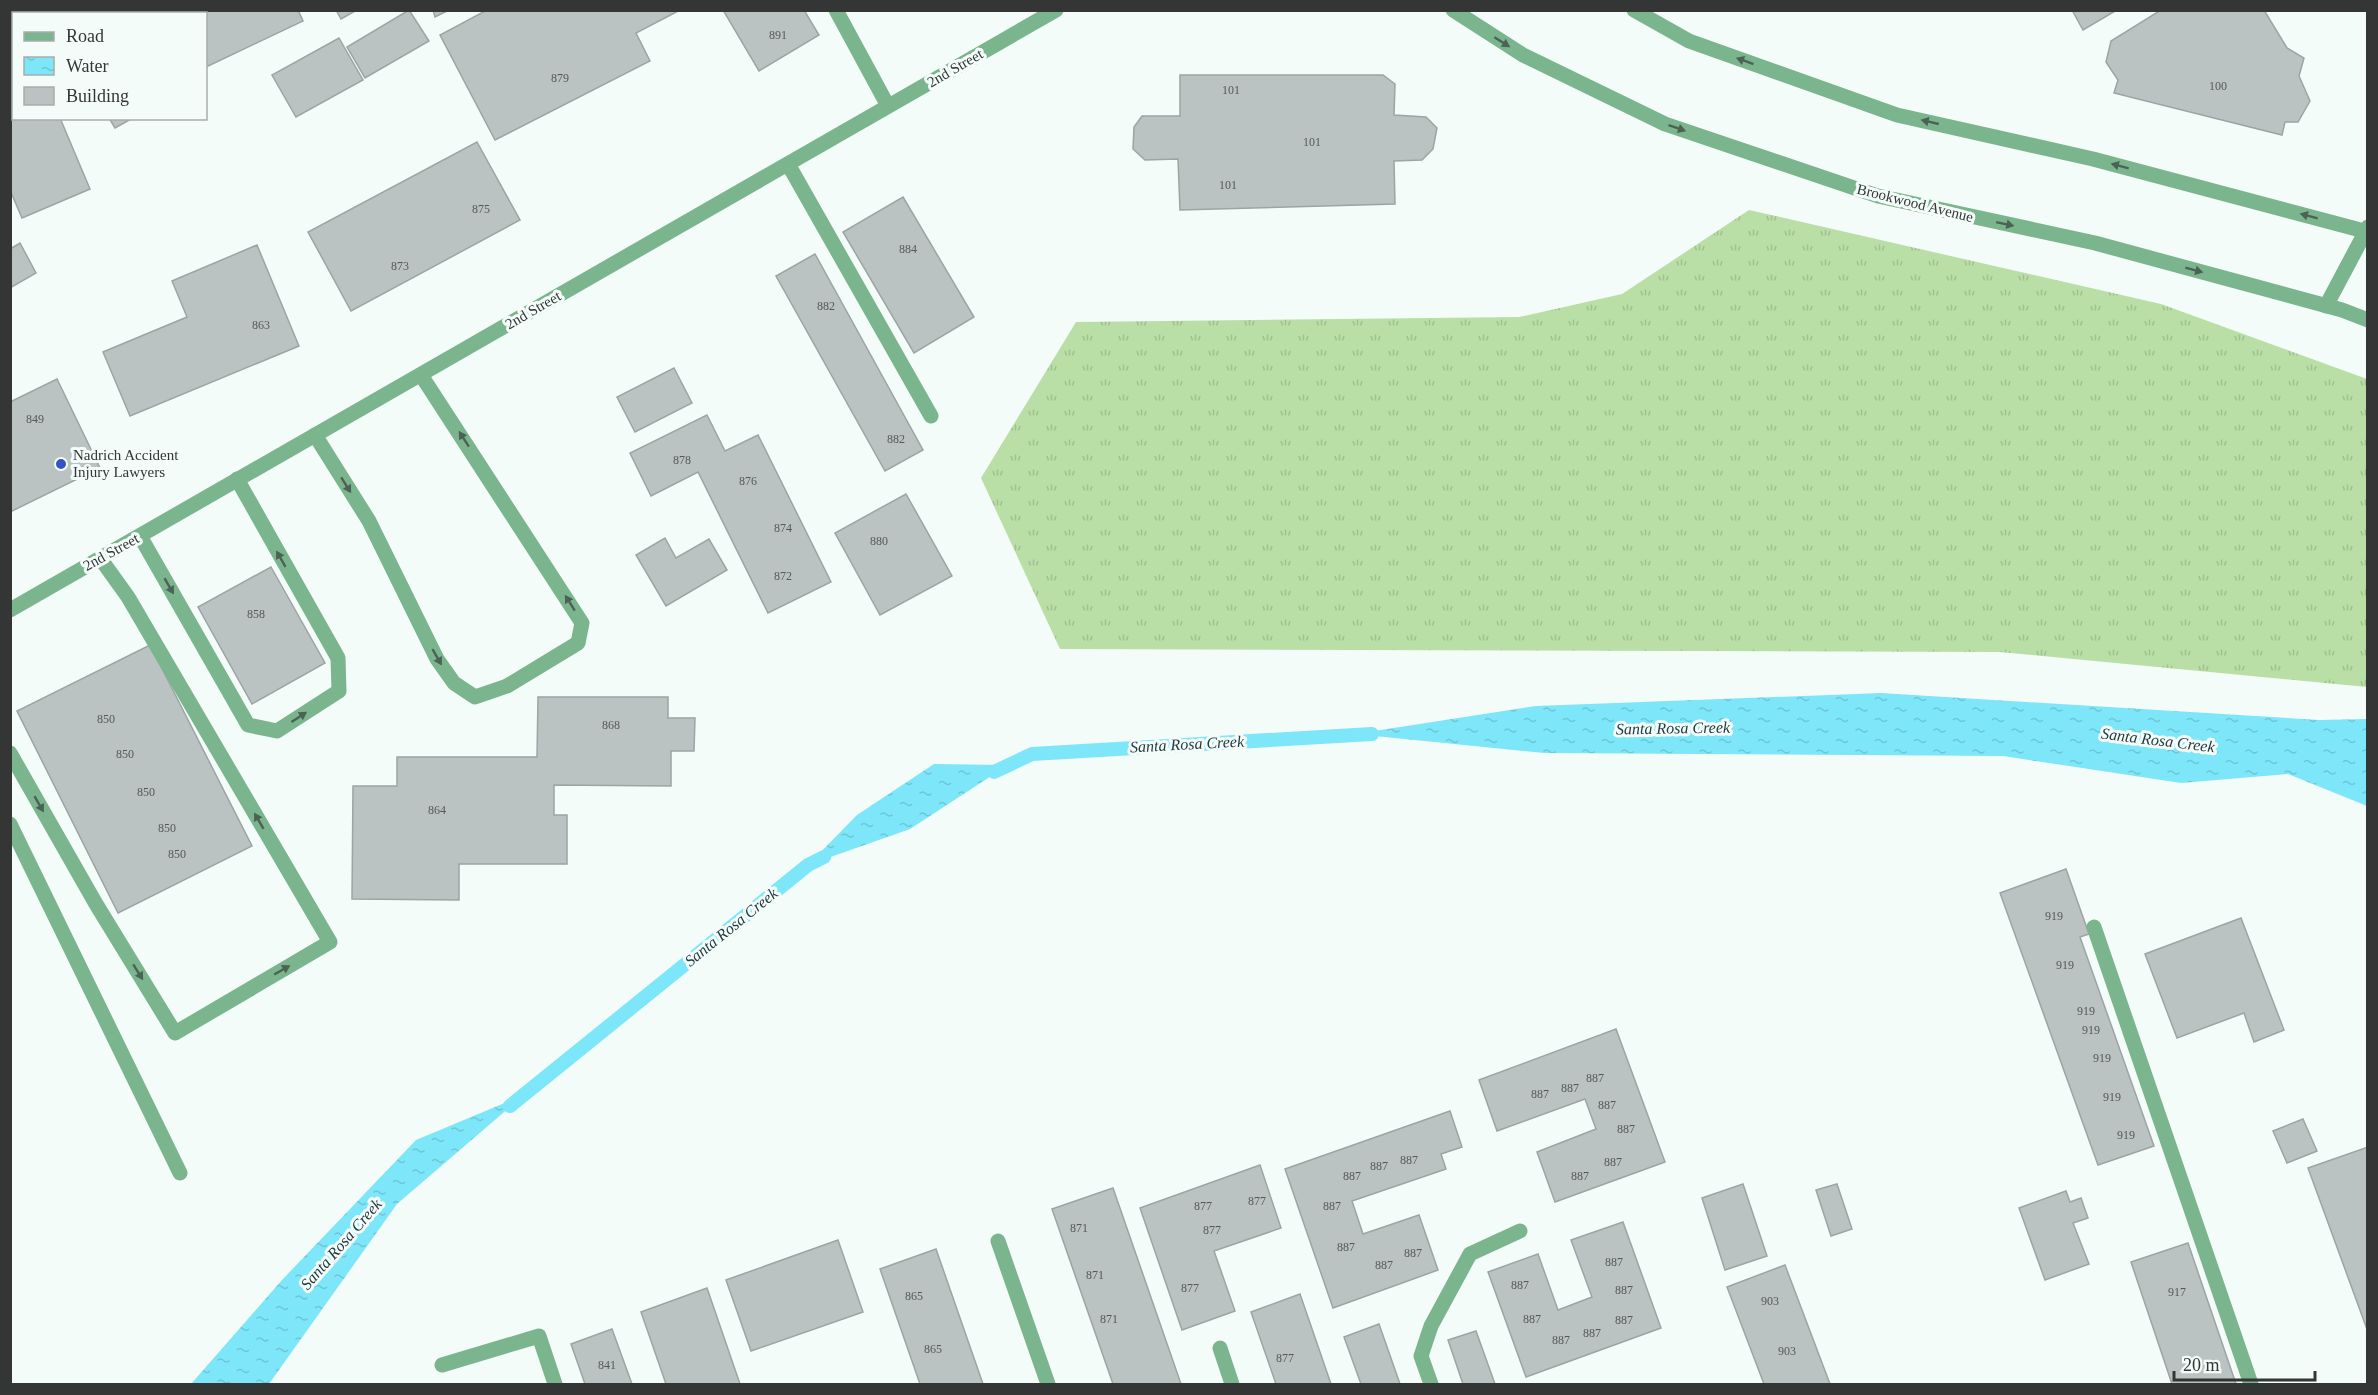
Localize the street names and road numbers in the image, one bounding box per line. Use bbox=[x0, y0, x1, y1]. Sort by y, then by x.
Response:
street label: 2nd Street bbox=[924, 45, 986, 90]
street label: Brookwood Avenue bbox=[1855, 181, 1975, 225]
street label: 2nd Street bbox=[502, 287, 564, 332]
street label: 2nd Street bbox=[80, 530, 142, 574]

